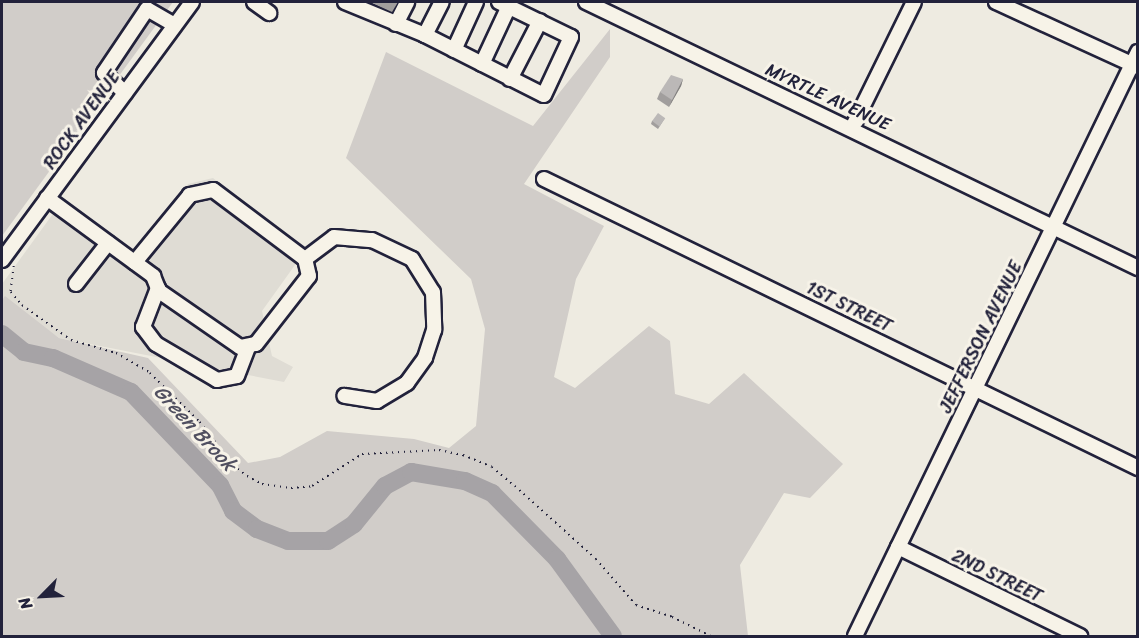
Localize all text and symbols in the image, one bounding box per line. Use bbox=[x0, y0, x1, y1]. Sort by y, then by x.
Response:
street label: MYRTLE AVENUE bbox=[762, 59, 894, 135]
street label: ROCK AVENUE bbox=[39, 67, 125, 173]
street label: JEFFERSON AVENUE bbox=[935, 258, 1027, 416]
street label: 1ST STREET bbox=[802, 277, 896, 337]
water label: Green Brook bbox=[149, 380, 241, 476]
street label: 2ND STREET bbox=[947, 544, 1047, 608]
north arrow bbox=[12, 566, 72, 626]
text: N bbox=[10, 593, 41, 614]

